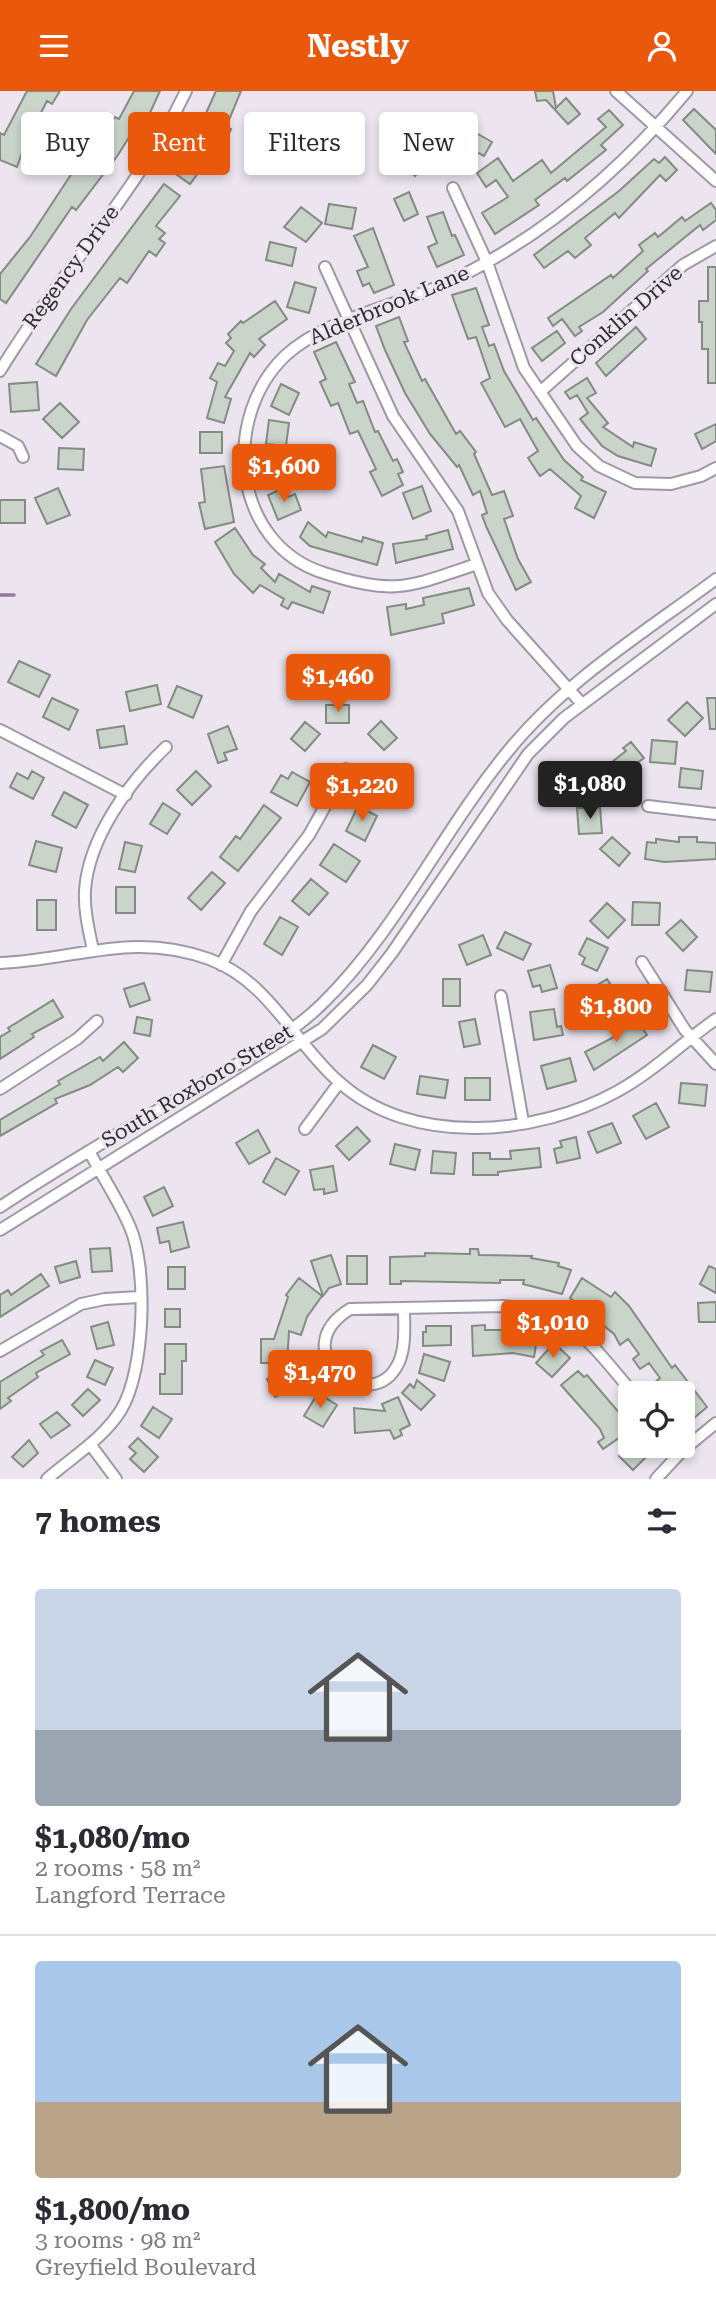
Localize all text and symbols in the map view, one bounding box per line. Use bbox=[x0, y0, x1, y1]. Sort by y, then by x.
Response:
icon: menu bbox=[35, 27, 73, 65]
text: Nestly bbox=[307, 27, 409, 65]
icon: person bbox=[643, 27, 681, 65]
chip: Buy bbox=[21, 112, 114, 175]
chip: Rent bbox=[128, 112, 230, 175]
chip: Filters bbox=[244, 112, 365, 175]
chip: New bbox=[379, 112, 478, 175]
street label: Regency Drive bbox=[18, 201, 124, 333]
street label: Alderbrook Lane bbox=[306, 261, 472, 349]
street label: Conklin Drive bbox=[565, 261, 687, 371]
pin: $1,600 bbox=[227, 445, 341, 504]
text: $1,600 bbox=[248, 453, 320, 480]
pin: $1,460 bbox=[281, 655, 395, 714]
text: $1,460 bbox=[302, 663, 374, 690]
pin: $1,080 bbox=[533, 761, 647, 821]
pin: $1,220 bbox=[305, 763, 419, 823]
text: $1,080 bbox=[554, 770, 626, 797]
text: $1,220 bbox=[326, 772, 398, 799]
pin: $1,800 bbox=[559, 985, 673, 1044]
text: $1,800 bbox=[580, 993, 652, 1020]
street label: South Roxboro Street bbox=[97, 1019, 297, 1153]
pin: $1,010 bbox=[496, 1301, 610, 1360]
text: $1,010 bbox=[517, 1309, 589, 1336]
pin: $1,470 bbox=[263, 1351, 377, 1410]
text: $1,470 bbox=[284, 1359, 356, 1386]
map controls bbox=[618, 1381, 695, 1458]
button: locate bbox=[618, 1381, 695, 1458]
icon: filters bbox=[643, 1502, 681, 1540]
text: 7 homes bbox=[35, 1504, 161, 1539]
icon: home bbox=[295, 1634, 421, 1760]
text: $1,080/mo bbox=[35, 1820, 190, 1855]
text: 2 rooms · 58 m² bbox=[35, 1855, 201, 1882]
text: Langford Terrace bbox=[35, 1882, 226, 1909]
icon: home bbox=[295, 2006, 421, 2132]
text: $1,800/mo bbox=[35, 2192, 190, 2227]
text: 3 rooms · 98 m² bbox=[35, 2227, 201, 2254]
text: Greyfield Boulevard bbox=[35, 2254, 257, 2281]

